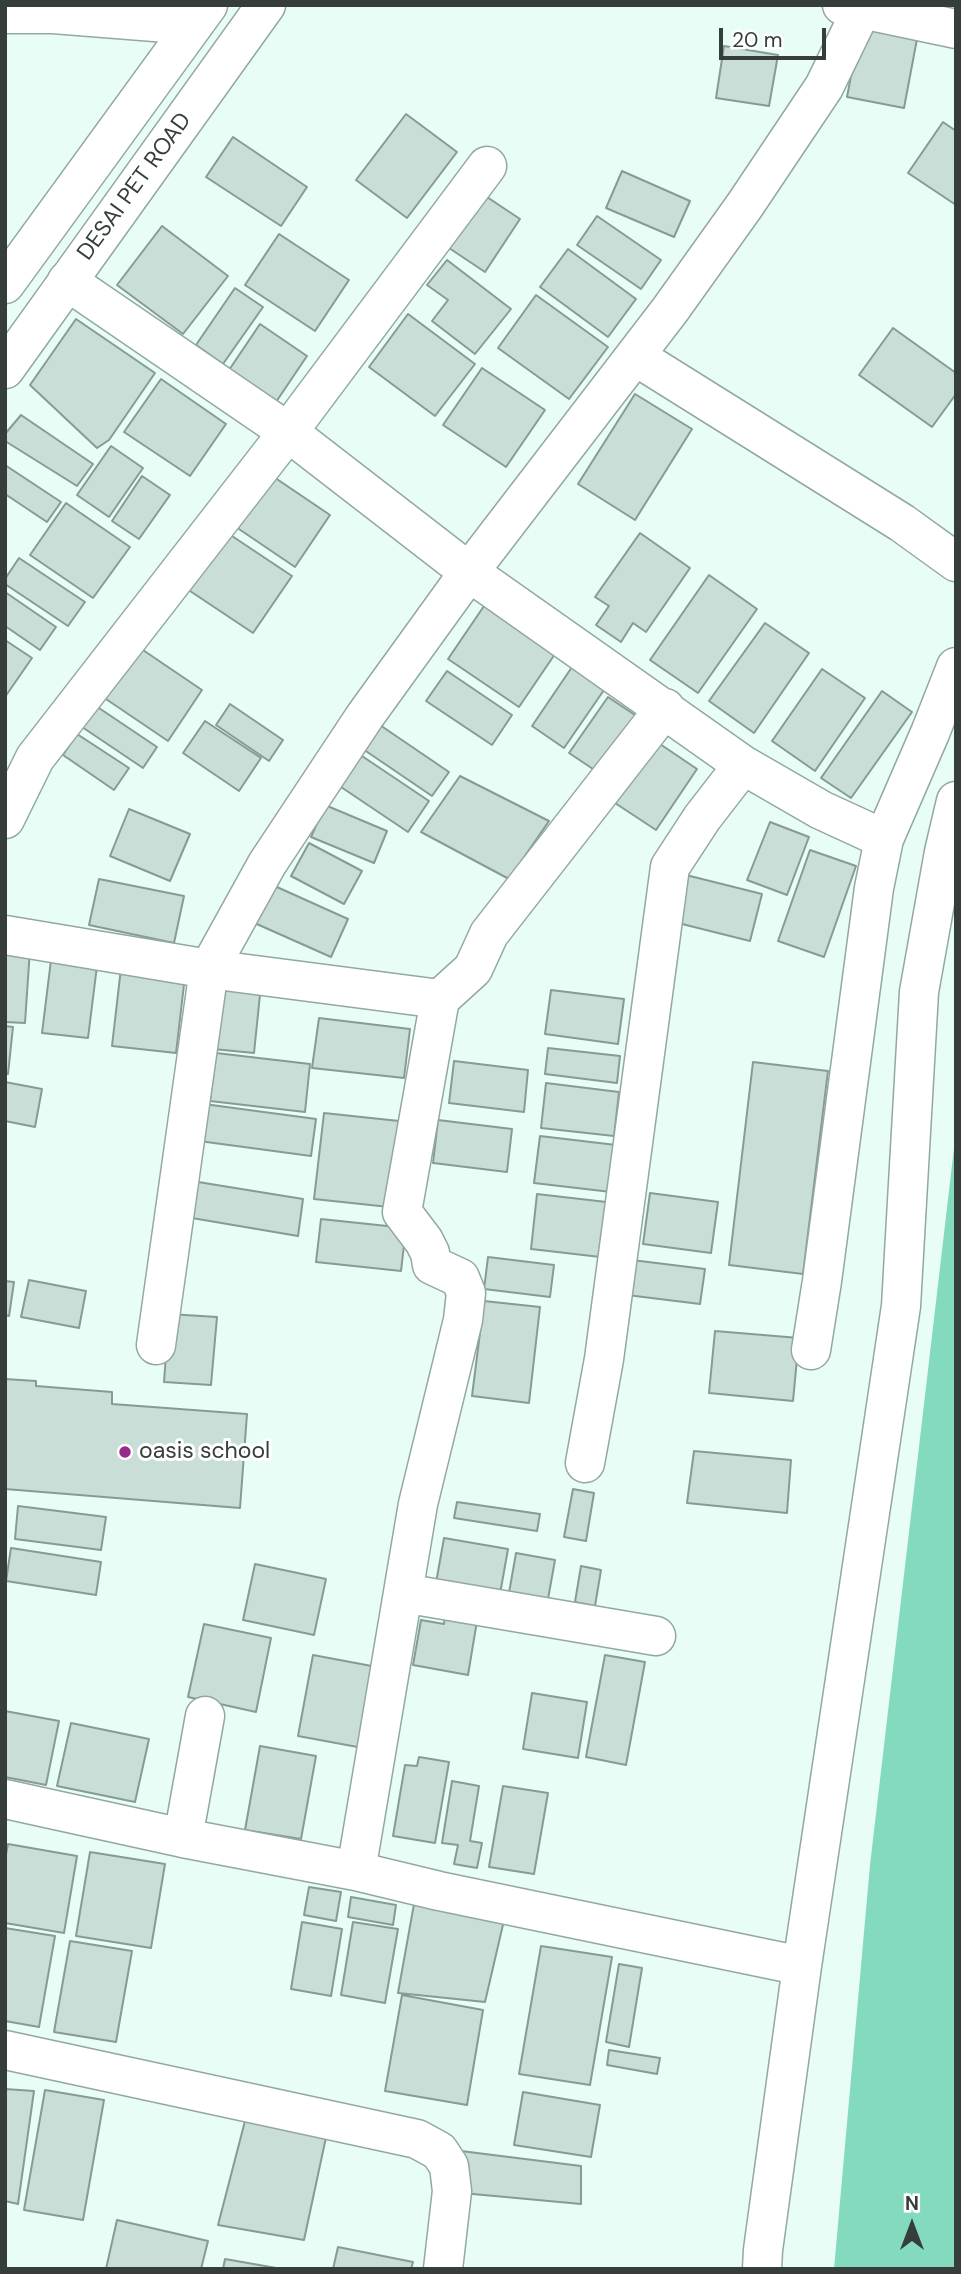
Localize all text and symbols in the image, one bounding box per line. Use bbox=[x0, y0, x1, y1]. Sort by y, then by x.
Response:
scale bar bbox=[723, 14, 830, 58]
text: 20 m bbox=[732, 26, 783, 54]
street label: DESAI PET ROAD bbox=[72, 108, 198, 266]
place label: oasis school bbox=[139, 1438, 270, 1466]
marker: oasis school bbox=[117, 1444, 133, 1460]
north arrow bbox=[877, 2190, 947, 2260]
text: N bbox=[905, 2191, 919, 2216]

